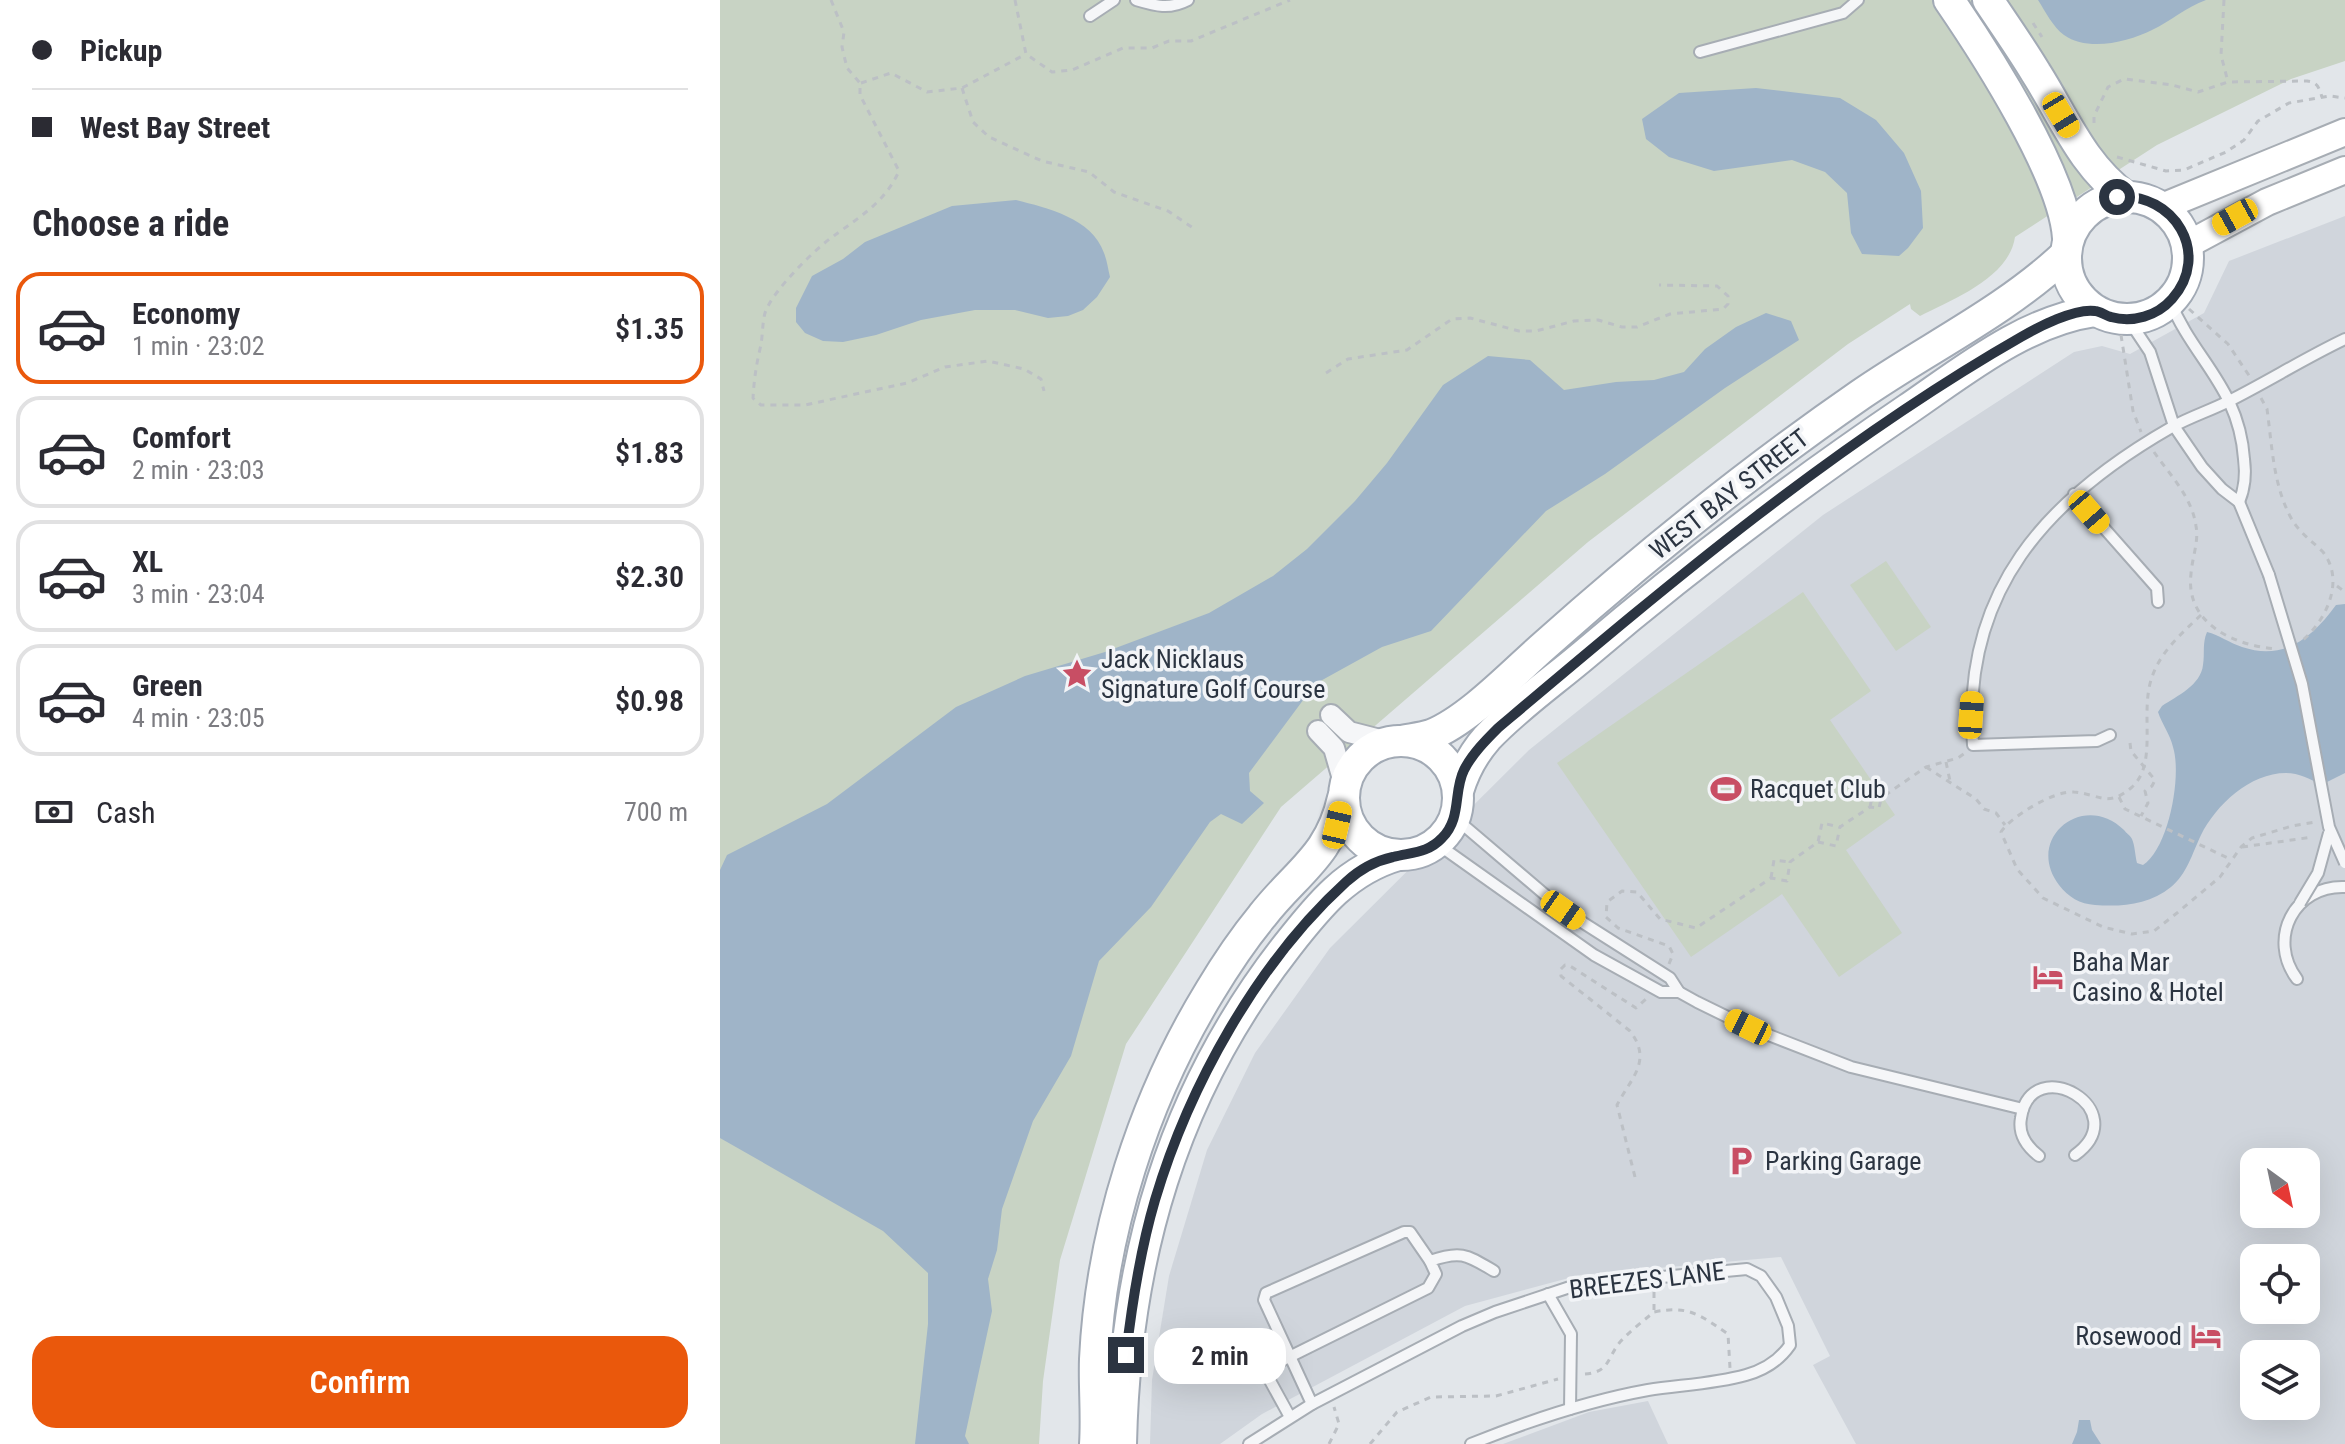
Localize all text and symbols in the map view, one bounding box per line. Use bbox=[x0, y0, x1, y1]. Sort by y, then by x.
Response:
text: Pickup bbox=[80, 33, 162, 68]
car bbox=[2038, 88, 2084, 142]
text: West Bay Street bbox=[80, 110, 270, 145]
route start bbox=[2099, 179, 2135, 215]
car bbox=[2208, 195, 2262, 239]
text: Choose a ride bbox=[32, 203, 229, 245]
icon: car bbox=[36, 292, 108, 364]
text: Economy bbox=[132, 296, 240, 331]
text: $1.35 bbox=[615, 311, 684, 346]
text: 1 min · 23:02 bbox=[132, 331, 265, 361]
icon: car bbox=[36, 416, 108, 488]
text: Comfort bbox=[132, 420, 231, 455]
street label: WEST BAY STREET bbox=[1644, 423, 1814, 565]
text: $1.83 bbox=[615, 435, 684, 470]
text: 2 min · 23:03 bbox=[132, 455, 265, 485]
car bbox=[2064, 486, 2114, 538]
icon: car bbox=[36, 540, 108, 612]
text: XL bbox=[132, 544, 163, 579]
text: $2.30 bbox=[615, 559, 684, 594]
text: 3 min · 23:04 bbox=[132, 579, 265, 609]
place label: Jack Nicklaus Signature Golf Course bbox=[1101, 644, 1325, 704]
place icon: Jack Nicklaus Signature Golf Course bbox=[1060, 657, 1094, 691]
icon: car bbox=[36, 664, 108, 736]
text: Green bbox=[132, 668, 203, 703]
text: $0.98 bbox=[615, 683, 684, 718]
car bbox=[1957, 690, 1985, 740]
text: 4 min · 23:05 bbox=[132, 703, 265, 733]
sports icon: Racquet Club bbox=[1709, 772, 1743, 806]
place label: Racquet Club bbox=[1750, 774, 1886, 804]
icon: cash bbox=[32, 790, 76, 834]
text: Cash bbox=[96, 795, 156, 830]
text: 700 m bbox=[624, 797, 688, 827]
car bbox=[1320, 799, 1354, 851]
car bbox=[1536, 886, 1590, 934]
place label: Baha Mar Casino & Hotel bbox=[2072, 947, 2224, 1007]
hotel icon: Baha Mar Casino & Hotel bbox=[2031, 960, 2065, 994]
car bbox=[1721, 1006, 1775, 1048]
parking icon: Parking Garage bbox=[1724, 1144, 1758, 1178]
place label: Parking Garage bbox=[1765, 1146, 1921, 1176]
north arrow bbox=[2240, 1148, 2320, 1228]
map controls bbox=[2240, 1148, 2320, 1420]
button: locate bbox=[2240, 1244, 2320, 1324]
street label: BREEZES LANE bbox=[1568, 1256, 1726, 1304]
hotel icon: Rosewood bbox=[2189, 1319, 2223, 1353]
place label: Rosewood bbox=[2075, 1321, 2182, 1351]
callout: 2 min bbox=[1154, 1327, 1286, 1383]
button: Confirm bbox=[32, 1336, 688, 1428]
route end bbox=[1108, 1337, 1144, 1373]
button: layers bbox=[2240, 1340, 2320, 1420]
text: 2 min bbox=[1191, 1341, 1249, 1371]

